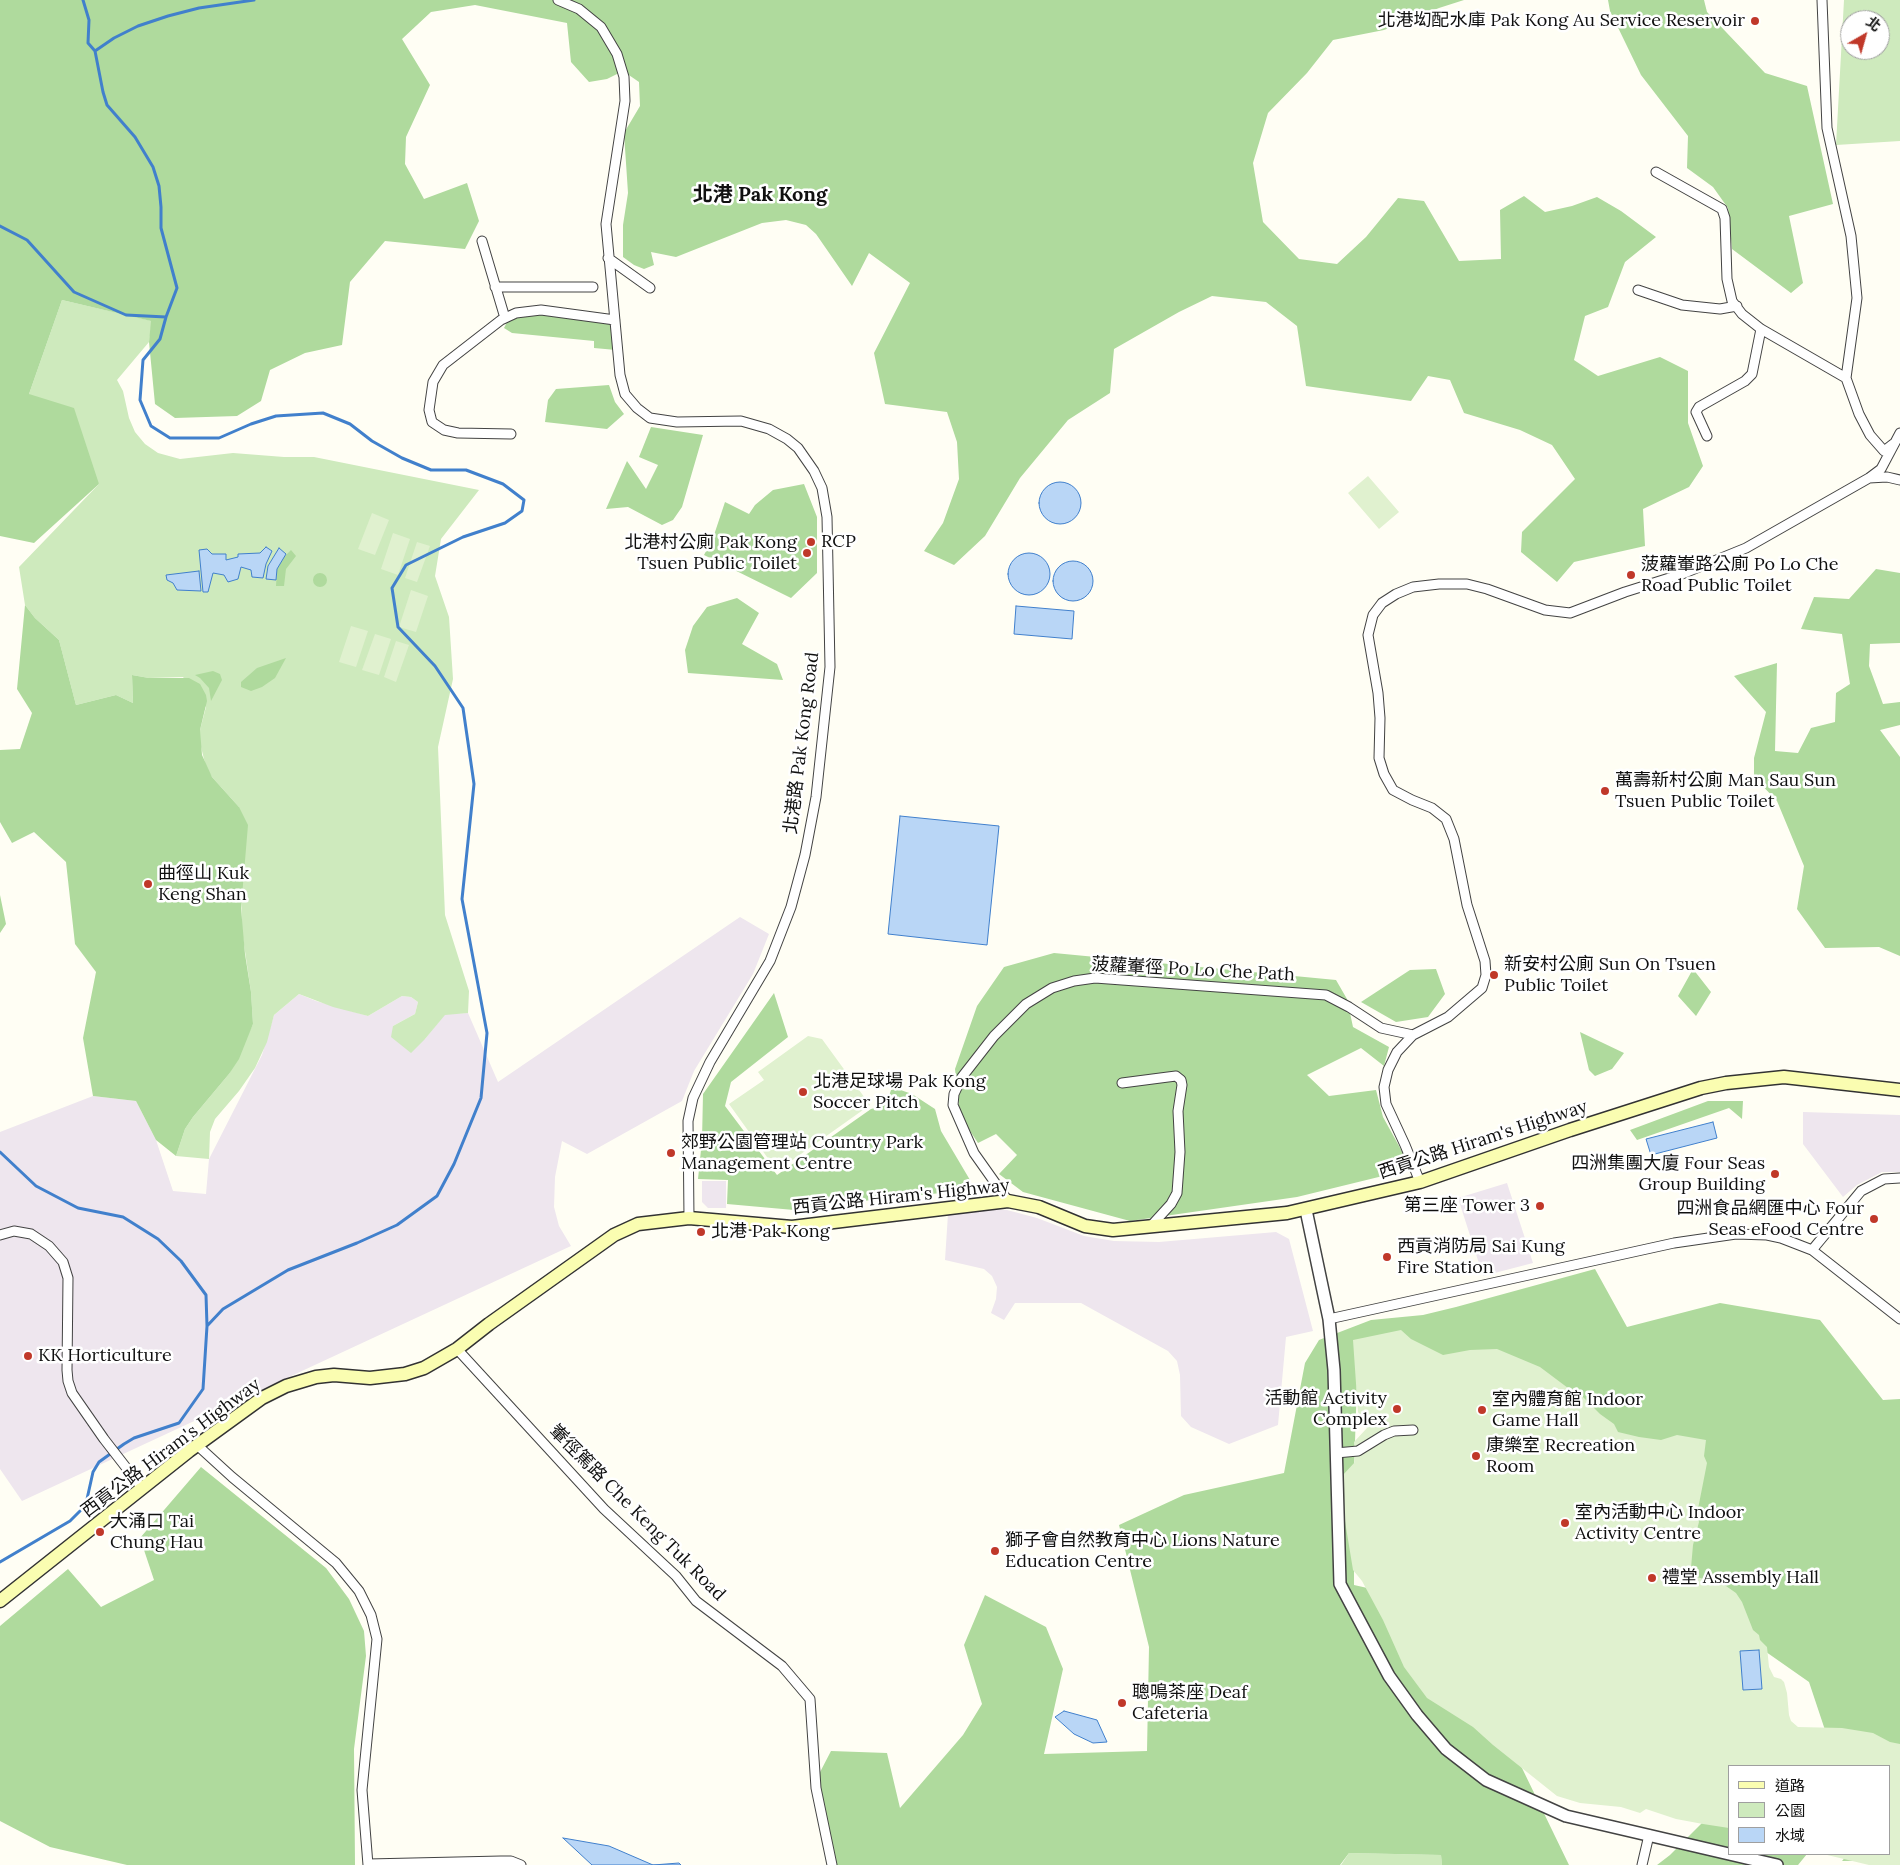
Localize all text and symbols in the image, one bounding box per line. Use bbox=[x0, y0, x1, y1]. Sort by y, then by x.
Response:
place label: 北港㘭配水庫 Pak Kong Au Service Reservoir bbox=[1378, 10, 1745, 32]
north arrow bbox=[1840, 10, 1890, 60]
text: 北 bbox=[1863, 13, 1885, 35]
marker: 北港㘭配水庫 Pak Kong Au Service Reservoir bbox=[1749, 15, 1761, 27]
district label: 北港 Pak Kong bbox=[693, 183, 827, 207]
place label: RCP bbox=[821, 531, 856, 553]
place label: 北港村公廁 Pak Kong Tsuen Public Toilet bbox=[624, 532, 797, 574]
marker: RCP bbox=[805, 536, 817, 548]
marker: 北港村公廁 Pak Kong Tsuen Public Toilet bbox=[801, 547, 813, 559]
place label: 菠蘿輋路公廁 Po Lo Che Road Public Toilet bbox=[1641, 554, 1839, 596]
marker: 菠蘿輋路公廁 Po Lo Che Road Public Toilet bbox=[1625, 569, 1637, 581]
street label: 北港路 Pak Kong Road bbox=[780, 651, 824, 835]
place label: 萬壽新村公廁 Man Sau Sun Tsuen Public Toilet bbox=[1615, 770, 1836, 812]
marker: 萬壽新村公廁 Man Sau Sun Tsuen Public Toilet bbox=[1599, 785, 1611, 797]
place label: 曲徑山 Kuk Keng Shan bbox=[158, 863, 249, 906]
marker: 曲徑山 Kuk Keng Shan bbox=[142, 878, 154, 890]
street label: 菠蘿輋徑 Po Lo Che Path bbox=[1091, 954, 1295, 986]
place label: 新安村公廁 Sun On Tsuen Public Toilet bbox=[1504, 954, 1716, 996]
marker: 新安村公廁 Sun On Tsuen Public Toilet bbox=[1488, 969, 1500, 981]
place label: 北港足球場 Pak Kong Soccer Pitch bbox=[813, 1071, 986, 1114]
marker: 北港足球場 Pak Kong Soccer Pitch bbox=[797, 1086, 809, 1098]
street label: 西貢公路 Hiram's Highway bbox=[1376, 1096, 1590, 1184]
place label: 郊野公園管理站 Country Park Management Centre bbox=[681, 1132, 923, 1174]
marker: 郊野公園管理站 Country Park Management Centre bbox=[665, 1147, 677, 1159]
place label: 四洲集團大廈 Four Seas Group Building bbox=[1571, 1153, 1765, 1196]
marker: 四洲集團大廈 Four Seas Group Building bbox=[1769, 1168, 1781, 1180]
street label: 西貢公路 Hiram's Highway bbox=[791, 1175, 1011, 1219]
place label: 第三座 Tower 3 bbox=[1404, 1195, 1530, 1217]
place label: 四洲食品網匯中心 Four Seas eFood Centre bbox=[1677, 1198, 1864, 1240]
marker: 第三座 Tower 3 bbox=[1534, 1200, 1546, 1212]
marker: 四洲食品網匯中心 Four Seas eFood Centre bbox=[1868, 1213, 1880, 1225]
place label: 北港 Pak Kong bbox=[711, 1221, 830, 1243]
marker: 北港 Pak Kong bbox=[695, 1226, 707, 1238]
place label: 西貢消防局 Sai Kung Fire Station bbox=[1397, 1236, 1565, 1278]
marker: 西貢消防局 Sai Kung Fire Station bbox=[1381, 1251, 1393, 1263]
place label: KK Horticulture bbox=[38, 1345, 172, 1367]
marker: KK Horticulture bbox=[22, 1350, 34, 1362]
street label: 西貢公路 Hiram's Highway bbox=[77, 1374, 265, 1522]
place label: 活動館 Activity Complex bbox=[1265, 1388, 1387, 1430]
place label: 室內體育館 Indoor Game Hall bbox=[1492, 1389, 1643, 1432]
marker: 活動館 Activity Complex bbox=[1391, 1403, 1403, 1415]
marker: 室內體育館 Indoor Game Hall bbox=[1476, 1404, 1488, 1416]
street label: 輋徑篤路 Che Keng Tuk Road bbox=[544, 1420, 730, 1606]
place label: 康樂室 Recreation Room bbox=[1486, 1435, 1635, 1478]
marker: 康樂室 Recreation Room bbox=[1470, 1450, 1482, 1462]
place label: 室內活動中心 Indoor Activity Centre bbox=[1575, 1502, 1744, 1545]
place label: 大涌口 Tai Chung Hau bbox=[110, 1511, 204, 1554]
marker: 室內活動中心 Indoor Activity Centre bbox=[1559, 1517, 1571, 1529]
marker: 大涌口 Tai Chung Hau bbox=[94, 1526, 106, 1538]
place label: 獅子會自然教育中心 Lions Nature Education Centre bbox=[1005, 1530, 1280, 1572]
marker: 獅子會自然教育中心 Lions Nature Education Centre bbox=[989, 1545, 1001, 1557]
place label: 禮堂 Assembly Hall bbox=[1662, 1567, 1819, 1589]
marker: 禮堂 Assembly Hall bbox=[1646, 1572, 1658, 1584]
place label: 聰鳴茶座 Deaf Cafeteria bbox=[1132, 1682, 1247, 1725]
marker: 聰鳴茶座 Deaf Cafeteria bbox=[1116, 1697, 1128, 1709]
legend bbox=[1728, 1765, 1890, 1855]
text: 道路 bbox=[1775, 1776, 1805, 1795]
text: 公園 bbox=[1775, 1801, 1805, 1820]
text: 水域 bbox=[1775, 1826, 1805, 1845]

